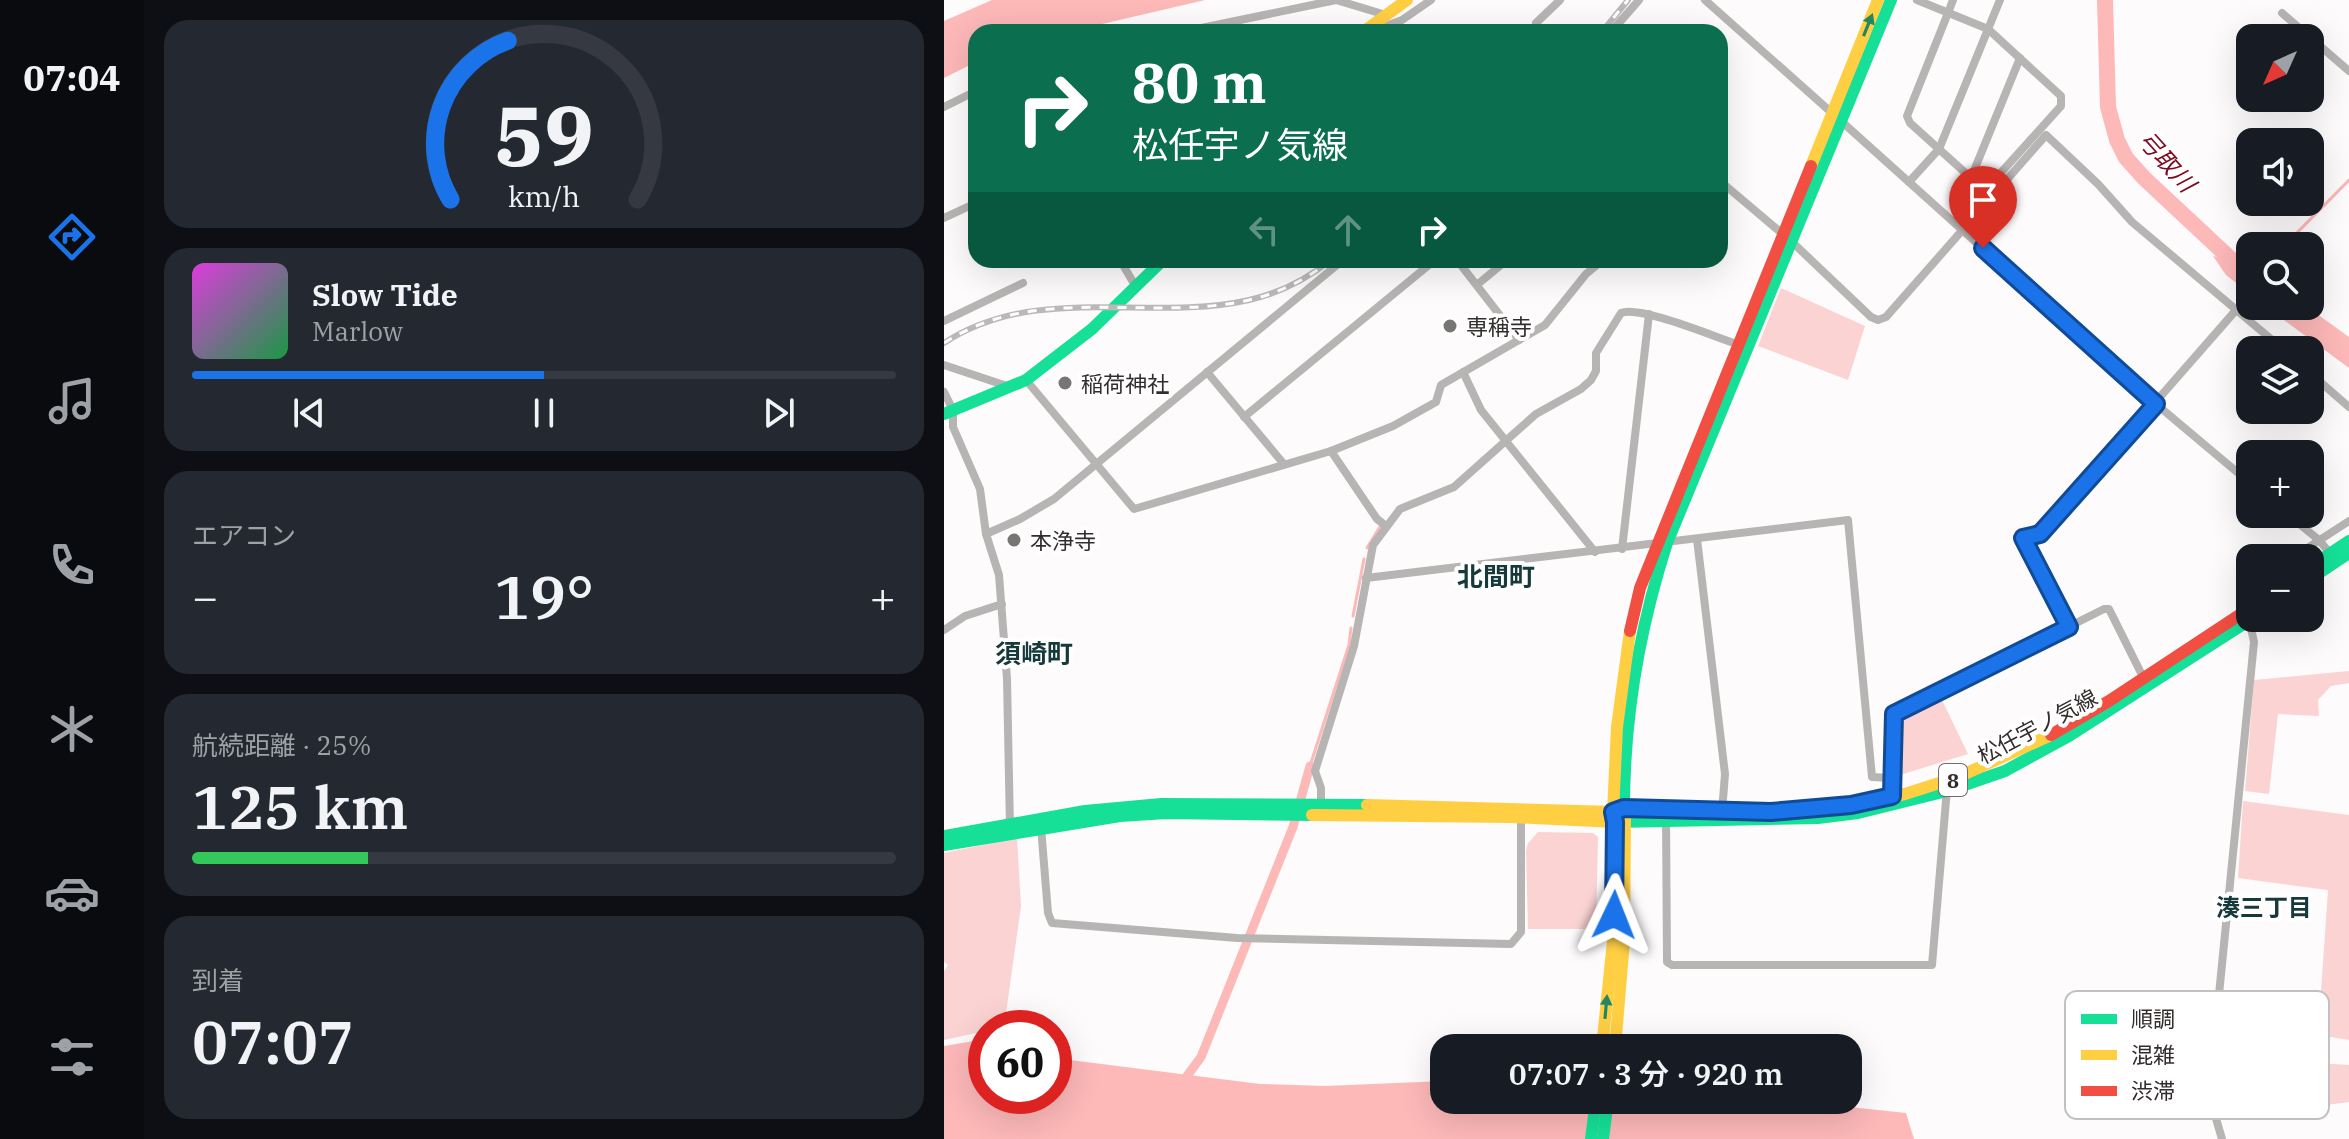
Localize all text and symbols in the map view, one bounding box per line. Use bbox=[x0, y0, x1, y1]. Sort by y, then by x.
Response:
one-way arrow bbox=[1861, 13, 1874, 37]
north arrow bbox=[2236, 24, 2324, 112]
map controls bbox=[2236, 24, 2324, 632]
text: 80 m bbox=[1132, 46, 1267, 118]
text: 07:04 bbox=[23, 54, 121, 101]
icon: right bbox=[1000, 56, 1104, 160]
text: 59 bbox=[494, 81, 594, 189]
text: 松任宇ノ気線 bbox=[1132, 121, 1348, 168]
water label: 弓取川 bbox=[2131, 124, 2205, 201]
button: sound bbox=[2236, 128, 2324, 216]
pin bbox=[1949, 166, 2017, 248]
text: km/h bbox=[508, 178, 580, 215]
icon: arrive bbox=[1961, 178, 2005, 222]
icon: left bbox=[1242, 208, 1286, 252]
icon: ahead bbox=[1326, 208, 1370, 252]
icon: right bbox=[1410, 208, 1454, 252]
icon: directions bbox=[44, 209, 100, 265]
button: search bbox=[2236, 232, 2324, 320]
text: Slow Tide bbox=[312, 275, 458, 314]
place label: 専稱寺 bbox=[1466, 312, 1532, 341]
text: Marlow bbox=[312, 314, 403, 348]
marker: 専稱寺 bbox=[1441, 317, 1459, 335]
button: layers bbox=[2236, 336, 2324, 424]
place label: 稲荷神社 bbox=[1081, 369, 1169, 398]
icon: music bbox=[44, 373, 100, 429]
marker: 稲荷神社 bbox=[1056, 374, 1074, 392]
icon: previous bbox=[287, 391, 331, 435]
icon: pause bbox=[522, 391, 566, 435]
icon: next bbox=[757, 391, 801, 435]
button: + bbox=[2236, 440, 2324, 528]
text: エアコン bbox=[192, 518, 296, 552]
place label: 本浄寺 bbox=[1030, 526, 1096, 555]
marker: 本浄寺 bbox=[1005, 531, 1023, 549]
icon: phone bbox=[44, 537, 100, 593]
button: − bbox=[2236, 544, 2324, 632]
text: 19° bbox=[494, 557, 594, 636]
district label: 北間町 bbox=[1457, 559, 1535, 593]
text: − bbox=[192, 568, 218, 625]
text: + bbox=[870, 568, 896, 625]
district label: 須崎町 bbox=[995, 636, 1073, 670]
street label: 松任宇ノ気線 bbox=[1972, 682, 2102, 770]
icon: climate bbox=[44, 701, 100, 757]
text: 航続距離 · 25% bbox=[192, 728, 371, 762]
road number: 8 bbox=[1939, 764, 1967, 796]
text: 125 km bbox=[192, 767, 408, 846]
icon: car bbox=[44, 865, 100, 921]
position arrow bbox=[1572, 873, 1656, 957]
district label: 湊三丁目 bbox=[2216, 891, 2312, 923]
text: 到着 bbox=[192, 963, 244, 997]
legend bbox=[2065, 991, 2329, 1119]
one-way arrow bbox=[1600, 994, 1613, 1019]
text: 07:07 bbox=[192, 1002, 354, 1081]
text: 順調 bbox=[2131, 1004, 2175, 1033]
speed limit sign: 60 bbox=[968, 1010, 1072, 1114]
icon: filters bbox=[44, 1029, 100, 1085]
text: 混雑 bbox=[2131, 1040, 2175, 1069]
text: 07:07 · 3 分 · 920 m bbox=[1509, 1054, 1783, 1093]
text: 渋滞 bbox=[2131, 1076, 2175, 1105]

